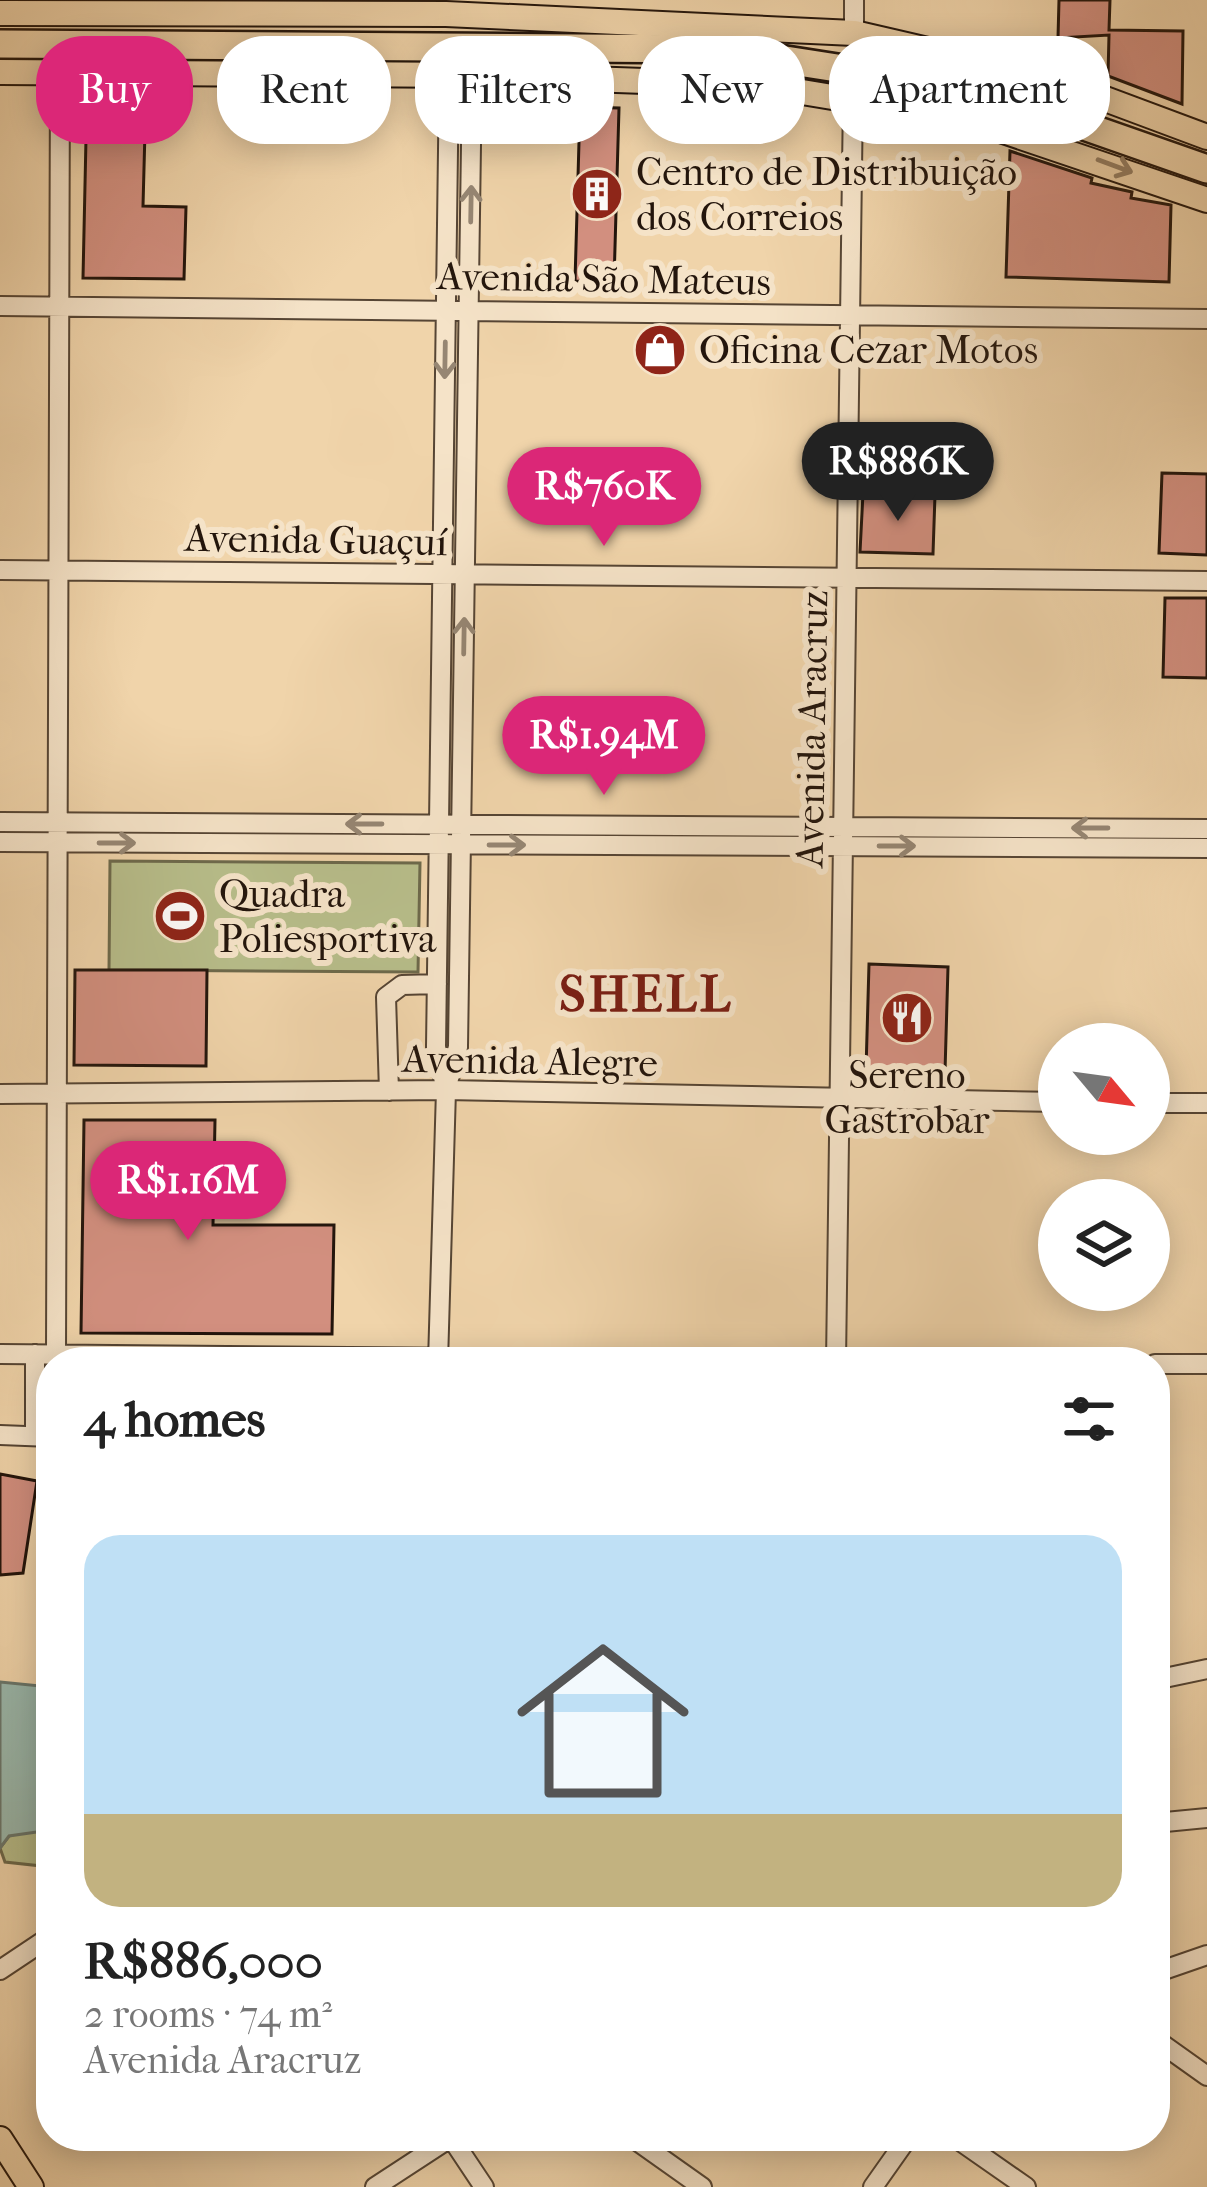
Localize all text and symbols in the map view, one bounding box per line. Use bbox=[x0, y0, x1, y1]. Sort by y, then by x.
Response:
chip: Buy bbox=[36, 36, 193, 144]
chip: Rent bbox=[217, 36, 391, 144]
chip: Filters bbox=[415, 36, 614, 144]
chip: New bbox=[638, 36, 805, 144]
chip: Apartment bbox=[829, 36, 1110, 144]
place label: Centro de Distribuição dos Correios bbox=[636, 149, 1017, 240]
one-way arrow bbox=[1095, 157, 1132, 178]
building icon: Centro de Distribuição dos Correios bbox=[569, 166, 625, 222]
one-way arrow bbox=[459, 185, 482, 224]
street label: Avenida São Mateus bbox=[435, 253, 771, 305]
shop icon: Oficina Cezar Motos bbox=[632, 322, 688, 378]
place label: Oficina Cezar Motos bbox=[699, 327, 1038, 373]
one-way arrow bbox=[434, 340, 456, 379]
pin: R$886K bbox=[800, 422, 996, 524]
text: R$886K bbox=[829, 438, 967, 484]
pin: R$760K bbox=[506, 447, 702, 549]
text: R$760K bbox=[534, 463, 674, 509]
street label: Avenida Guaçuí bbox=[182, 515, 448, 565]
street label: Avenida Aracruz bbox=[787, 590, 837, 870]
one-way arrow bbox=[453, 617, 476, 656]
pin: R$1.94M bbox=[493, 696, 715, 798]
text: R$1.94M bbox=[529, 712, 679, 758]
one-way arrow bbox=[345, 813, 384, 835]
one-way arrow bbox=[1071, 817, 1110, 839]
one-way arrow bbox=[97, 832, 136, 854]
one-way arrow bbox=[487, 833, 526, 856]
one-way arrow bbox=[877, 835, 916, 857]
place label: Quadra Poliesportiva bbox=[219, 871, 437, 962]
sports icon: Quadra Poliesportiva bbox=[152, 888, 208, 944]
district label: SHELL bbox=[559, 964, 733, 1024]
restaurant icon: Sereno Gastrobar bbox=[879, 990, 935, 1046]
north arrow bbox=[1038, 1023, 1170, 1155]
map controls bbox=[1038, 1023, 1170, 1311]
street label: Avenida Alegre bbox=[400, 1036, 658, 1086]
place label: Sereno Gastrobar bbox=[825, 1052, 990, 1143]
pin: R$1.16M bbox=[77, 1141, 299, 1243]
text: R$1.16M bbox=[117, 1157, 259, 1203]
button: layers bbox=[1038, 1179, 1170, 1311]
icon: filters bbox=[1056, 1386, 1122, 1452]
text: 4 homes bbox=[84, 1389, 265, 1449]
icon: home bbox=[495, 1613, 711, 1829]
text: R$886,000 bbox=[84, 1931, 323, 1991]
text: 2 rooms · 74 m² bbox=[84, 1991, 332, 2037]
text: Avenida Aracruz bbox=[84, 2037, 361, 2083]

